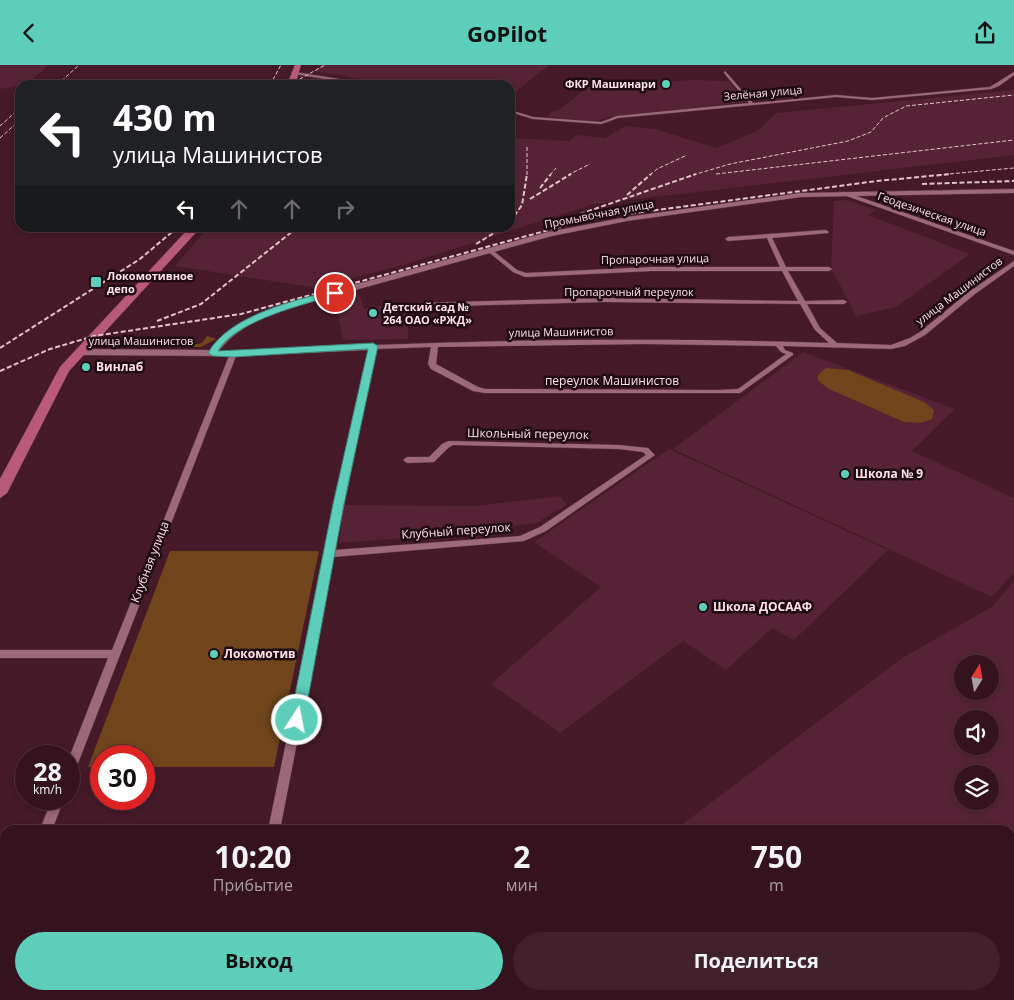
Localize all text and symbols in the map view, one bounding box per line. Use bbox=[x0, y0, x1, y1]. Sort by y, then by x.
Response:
text: GoPilot bbox=[467, 18, 547, 48]
icon: back bbox=[15, 19, 43, 47]
icon: share bbox=[971, 19, 999, 47]
place label: ФКР Машинари bbox=[565, 76, 656, 91]
marker: ФКР Машинари bbox=[660, 78, 672, 90]
street label: Зелёная улица bbox=[723, 82, 803, 103]
text: 430 m bbox=[113, 94, 217, 141]
icon: left bbox=[30, 100, 95, 165]
text: улица Машинистов bbox=[113, 139, 323, 169]
street label: Геодезическая улица bbox=[876, 188, 988, 239]
icon: left bbox=[172, 195, 200, 223]
icon: ahead bbox=[225, 195, 253, 223]
icon: ahead bbox=[278, 195, 306, 223]
icon: right bbox=[331, 195, 359, 223]
street label: Промывочная улица bbox=[543, 196, 655, 231]
street label: Пропарочная улица bbox=[601, 250, 709, 267]
street label: улица Машинистов bbox=[912, 253, 1005, 328]
place label: Локомотивное депо bbox=[107, 268, 194, 296]
pin bbox=[314, 272, 356, 314]
marker: Локомотивное депо bbox=[89, 275, 103, 289]
icon: arrive bbox=[321, 279, 349, 307]
street label: Пропарочный переулок bbox=[564, 284, 694, 299]
place label: Детский сад № 264 ОАО «РЖД» bbox=[383, 299, 472, 327]
marker: Детский сад № 264 ОАО «РЖД» bbox=[367, 307, 379, 319]
street label: улица Машинистов bbox=[508, 323, 614, 340]
street label: улица Машинистов bbox=[89, 333, 193, 348]
place label: Винлаб bbox=[96, 358, 143, 375]
marker: Винлаб bbox=[80, 361, 92, 373]
street label: переулок Машинистов bbox=[545, 372, 679, 389]
street label: Школьный переулок bbox=[467, 424, 590, 443]
place label: Школа № 9 bbox=[855, 465, 923, 482]
marker: Школа № 9 bbox=[839, 468, 851, 480]
street label: Клубный переулок bbox=[401, 518, 512, 543]
street label: Клубная улица bbox=[126, 519, 173, 605]
place label: Школа ДОСААФ bbox=[713, 598, 812, 615]
marker: Школа ДОСААФ bbox=[697, 601, 709, 613]
place label: Локомотив bbox=[224, 645, 296, 662]
marker: Локомотив bbox=[208, 648, 220, 660]
north arrow bbox=[954, 655, 999, 700]
map controls bbox=[954, 655, 999, 810]
position arrow bbox=[270, 693, 322, 745]
button: sound bbox=[954, 710, 999, 755]
speed limit sign: 30 bbox=[90, 745, 155, 810]
text: 28 bbox=[33, 754, 62, 788]
button: layers bbox=[954, 765, 999, 810]
text: km/h bbox=[33, 781, 62, 798]
text: 10:20 bbox=[214, 836, 291, 877]
text: 2 bbox=[513, 836, 530, 877]
text: 750 bbox=[751, 836, 802, 877]
text: Прибытие bbox=[213, 874, 293, 896]
text: мин bbox=[506, 874, 538, 896]
text: m bbox=[769, 874, 784, 896]
button: Выход bbox=[15, 932, 503, 990]
button: Поделиться bbox=[513, 932, 1000, 990]

